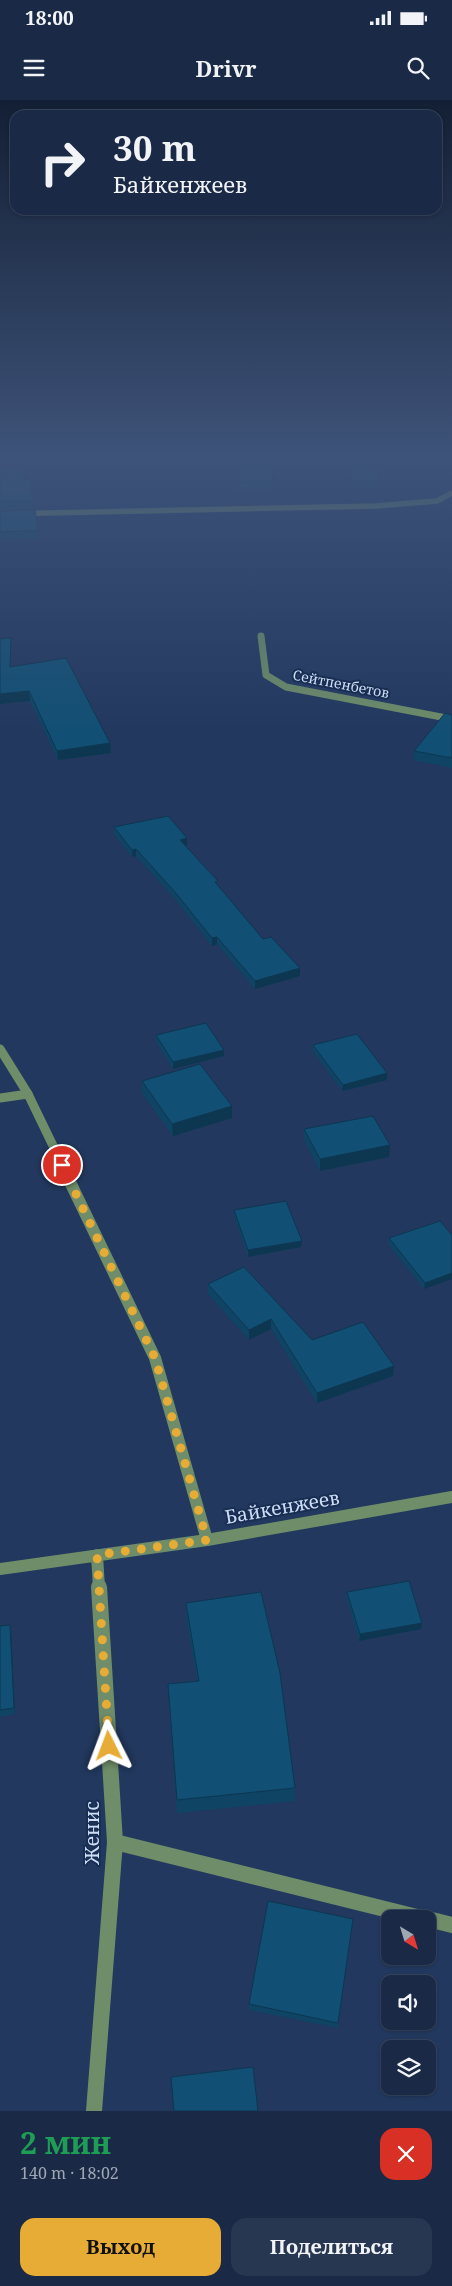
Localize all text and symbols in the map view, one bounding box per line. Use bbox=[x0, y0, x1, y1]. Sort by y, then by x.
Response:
text: 18:00 bbox=[25, 5, 74, 31]
text: Drivr bbox=[196, 53, 256, 83]
icon: menu bbox=[20, 54, 48, 82]
icon: search bbox=[404, 54, 432, 82]
text: 30 m bbox=[113, 124, 196, 171]
icon: right bbox=[30, 130, 95, 195]
text: Байкенжеев bbox=[113, 169, 247, 199]
street label: Сейтпенбетов bbox=[291, 665, 391, 702]
pin bbox=[41, 1144, 83, 1186]
icon: arrive bbox=[48, 1151, 76, 1179]
street label: Байкенжеев bbox=[223, 1484, 341, 1530]
position arrow bbox=[82, 1719, 134, 1771]
street label: Женис bbox=[79, 1801, 105, 1866]
north arrow bbox=[381, 1910, 436, 1965]
map controls bbox=[381, 1910, 436, 2095]
button: sound bbox=[381, 1975, 436, 2030]
button: layers bbox=[381, 2040, 436, 2095]
text: 2 мин bbox=[20, 2122, 111, 2163]
button: close bbox=[380, 2128, 432, 2180]
text: 140 m · 18:02 bbox=[20, 2162, 119, 2184]
button: Выход bbox=[20, 2218, 221, 2276]
button: Поделиться bbox=[231, 2218, 432, 2276]

